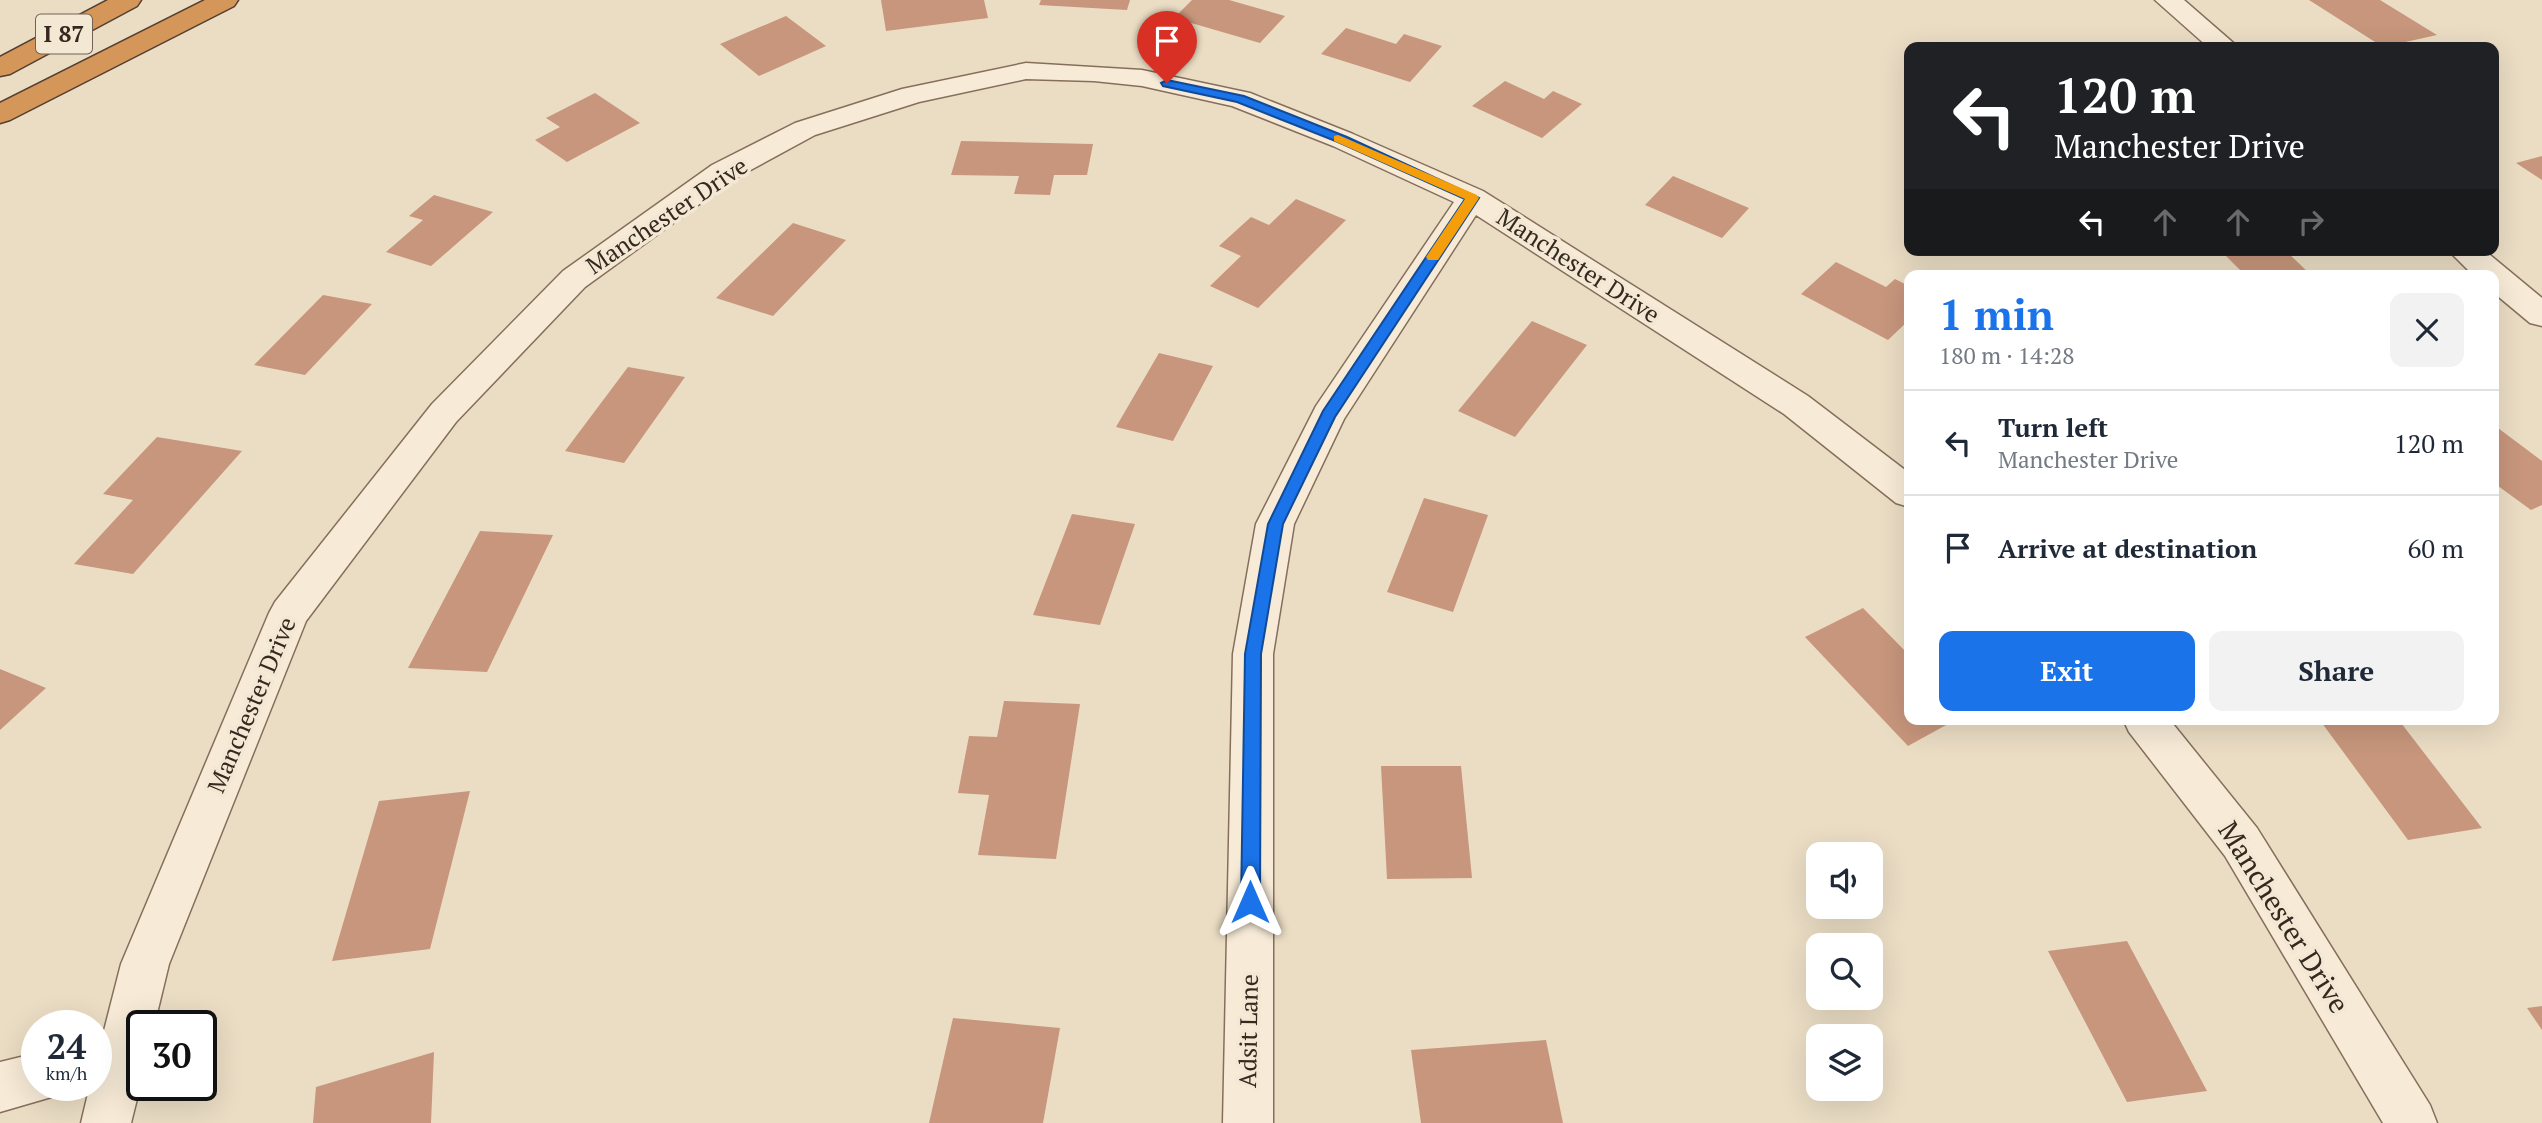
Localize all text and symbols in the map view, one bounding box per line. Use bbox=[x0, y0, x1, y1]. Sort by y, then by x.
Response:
pin bbox=[1137, 11, 1197, 83]
road number: I 87 bbox=[36, 14, 92, 54]
icon: arrive bbox=[1148, 22, 1186, 60]
text: 120 m bbox=[2054, 62, 2196, 127]
icon: left bbox=[1939, 70, 2030, 161]
text: Manchester Drive bbox=[2054, 125, 2305, 167]
street label: Manchester Drive bbox=[579, 149, 753, 281]
street label: Manchester Drive bbox=[1491, 200, 1666, 330]
icon: left bbox=[2073, 203, 2111, 241]
icon: ahead bbox=[2146, 203, 2184, 241]
icon: ahead bbox=[2219, 203, 2257, 241]
icon: right bbox=[2292, 203, 2330, 241]
text: 1 min bbox=[1939, 286, 2054, 342]
button: close bbox=[2390, 293, 2464, 367]
text: 180 m · 14:28 bbox=[1939, 340, 2074, 371]
text: Turn left bbox=[1998, 410, 2108, 444]
icon: left bbox=[1939, 424, 1977, 462]
text: 120 m bbox=[2394, 426, 2464, 460]
text: Manchester Drive bbox=[1998, 444, 2178, 475]
icon: arrive bbox=[1939, 529, 1977, 567]
text: Arrive at destination bbox=[1998, 531, 2257, 565]
text: 60 m bbox=[2408, 531, 2464, 565]
street label: Manchester Drive bbox=[200, 612, 303, 797]
button: Exit bbox=[1939, 631, 2195, 711]
button: Share bbox=[2209, 631, 2464, 711]
street label: Manchester Drive bbox=[2211, 814, 2358, 1020]
map controls bbox=[1806, 842, 1883, 1101]
button: sound bbox=[1806, 842, 1883, 919]
position arrow bbox=[1213, 865, 1287, 939]
button: search bbox=[1806, 933, 1883, 1010]
street label: Adsit Lane bbox=[1231, 974, 1265, 1088]
speed limit sign: 30 bbox=[126, 1010, 217, 1101]
text: 24 bbox=[47, 1023, 86, 1069]
button: layers bbox=[1806, 1024, 1883, 1101]
text: km/h bbox=[46, 1061, 87, 1085]

